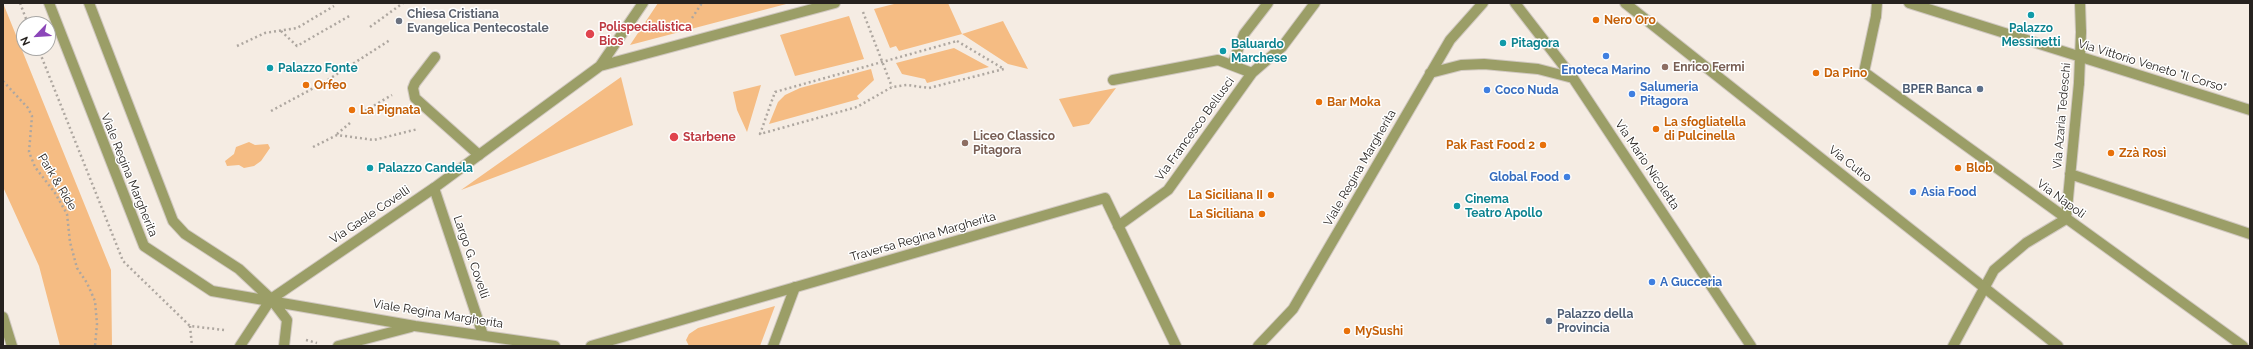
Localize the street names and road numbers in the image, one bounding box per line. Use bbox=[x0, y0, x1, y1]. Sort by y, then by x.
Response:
street label: Via Vittorio Veneto "Il Corso" bbox=[2076, 37, 2228, 95]
street label: Via Azaria Tedeschi bbox=[2050, 62, 2074, 170]
street label: Via Francesco Bellusci bbox=[1153, 74, 1237, 184]
street label: Viale Regina Margherita bbox=[1321, 107, 1399, 229]
street label: Viale Regina Margherita bbox=[98, 111, 160, 239]
street label: Via Mario Nicoletta bbox=[1612, 118, 1682, 212]
street label: Via Cutro bbox=[1826, 143, 1874, 185]
street label: Park & Ride bbox=[34, 151, 80, 213]
street label: Via Napoli bbox=[2034, 177, 2088, 221]
street label: Via Gaele Covelli bbox=[327, 183, 413, 247]
street label: Traversa Regina Margherita bbox=[849, 209, 997, 265]
street label: Largo G. Covelli bbox=[450, 214, 492, 300]
street label: Viale Regina Margherita bbox=[372, 297, 504, 331]

